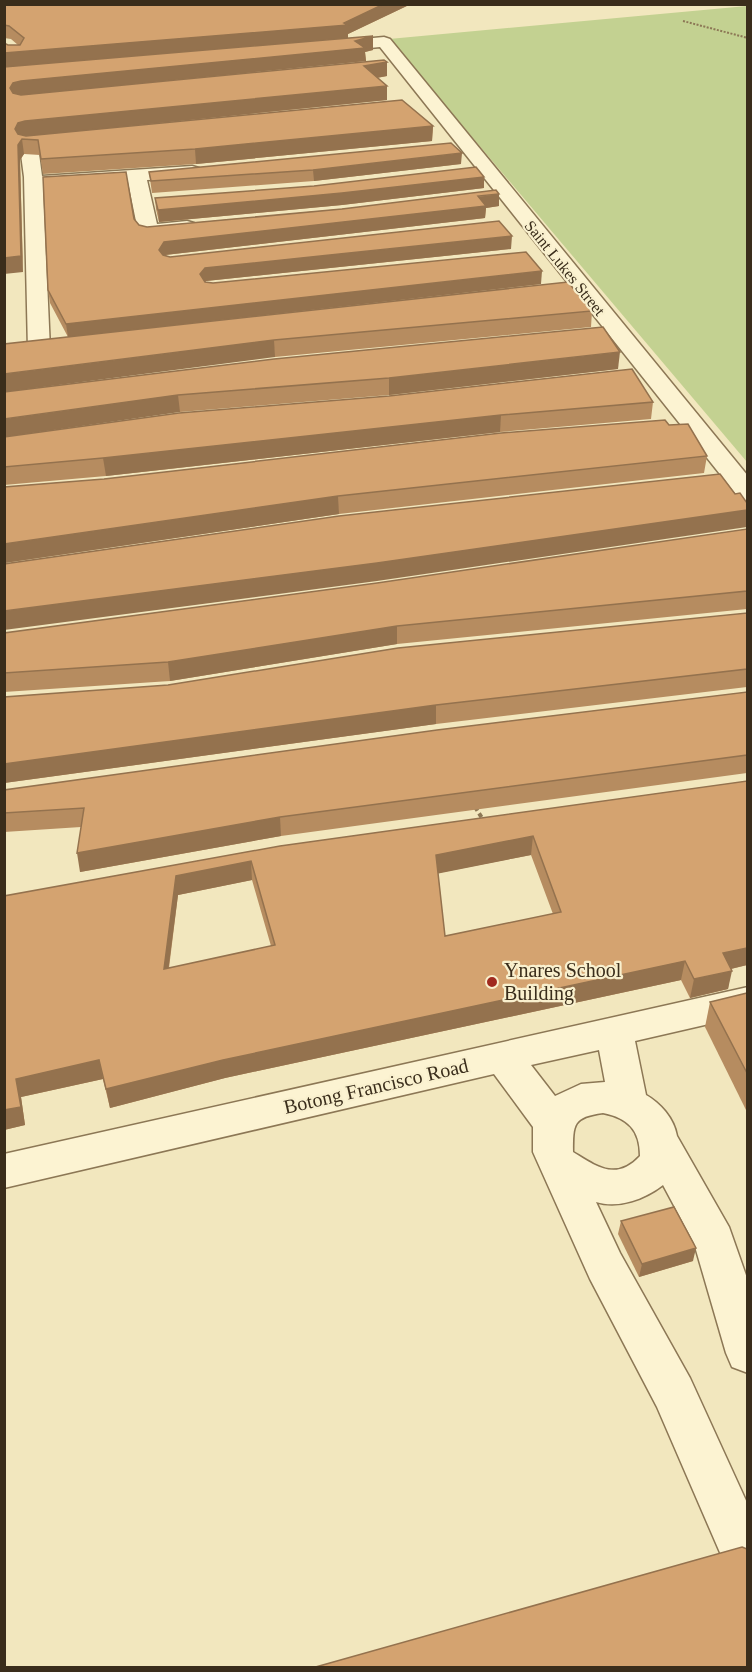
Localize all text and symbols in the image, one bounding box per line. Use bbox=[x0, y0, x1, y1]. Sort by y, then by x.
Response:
street label: Saint Lukes Street bbox=[521, 217, 609, 319]
place label: Ynares School Building bbox=[504, 959, 622, 1005]
marker: Ynares School Building bbox=[485, 975, 499, 989]
street label: Botong Francisco Road bbox=[282, 1054, 471, 1119]

